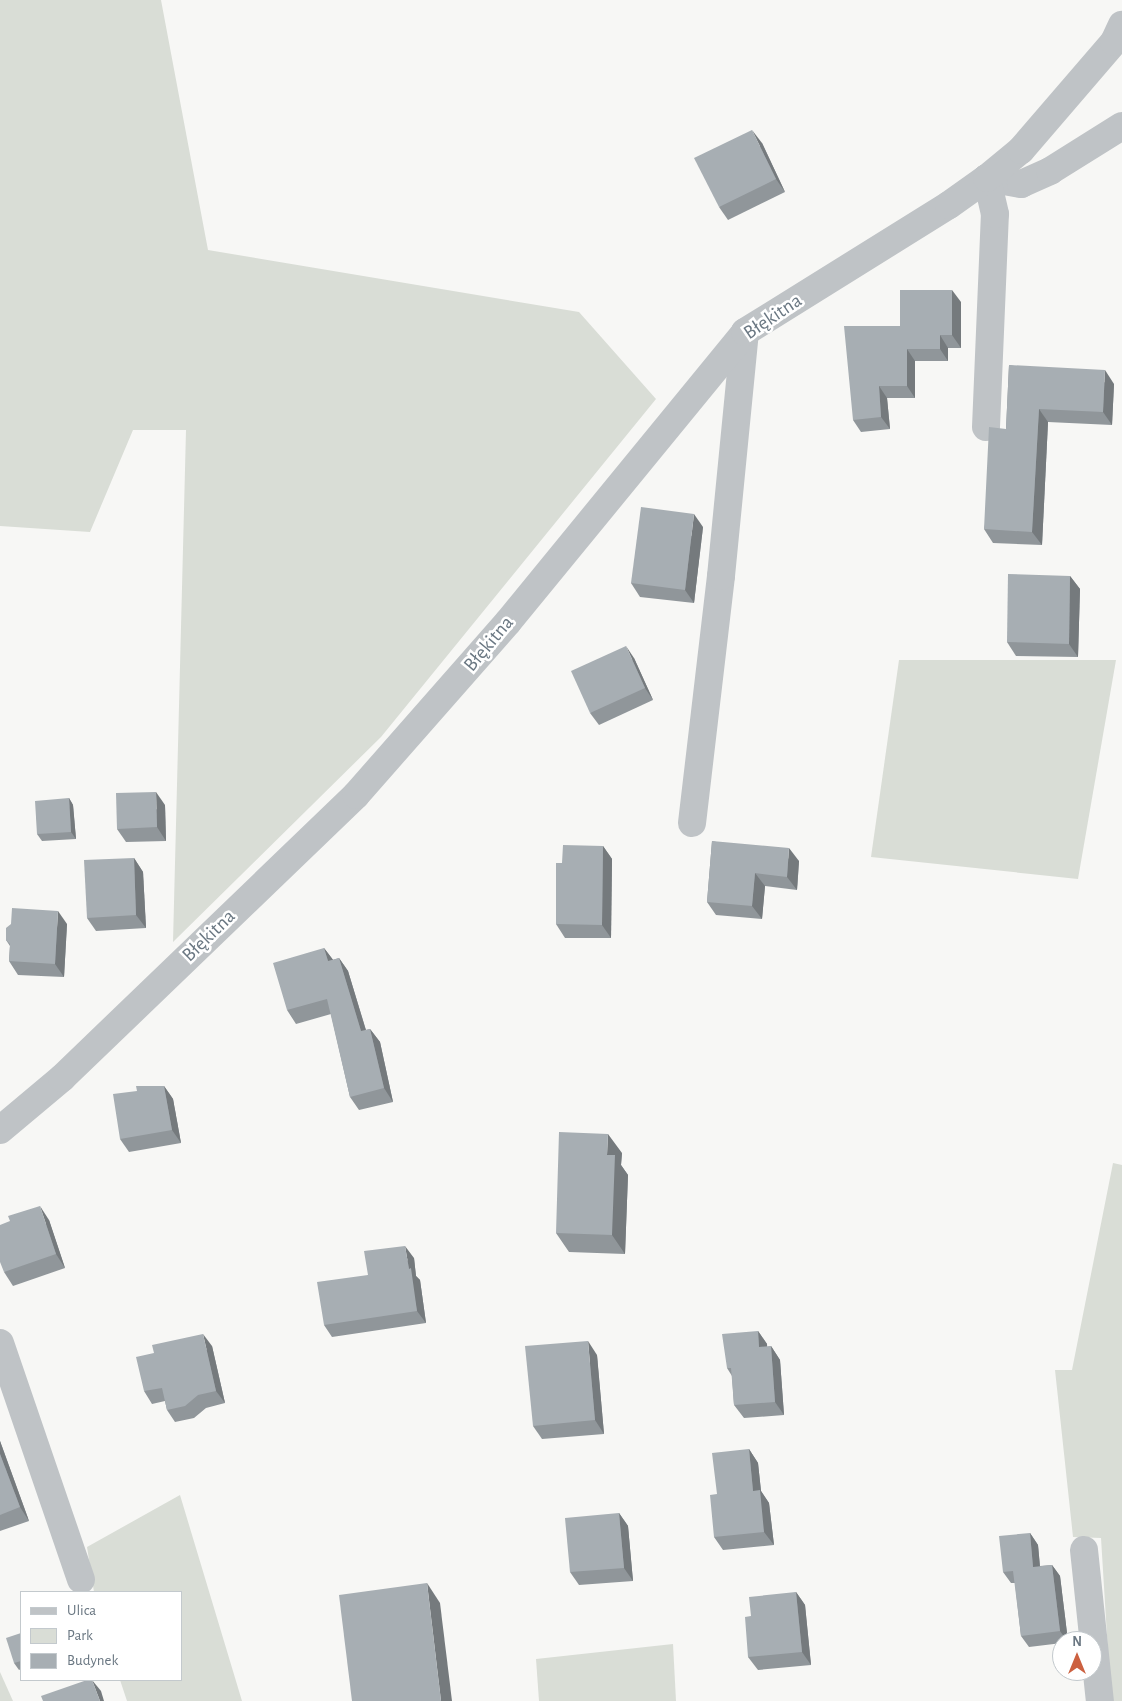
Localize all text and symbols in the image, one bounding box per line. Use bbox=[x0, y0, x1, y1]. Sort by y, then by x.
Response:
street label: Błękitna bbox=[739, 289, 807, 345]
street label: Błękitna bbox=[459, 611, 519, 677]
street label: Błękitna bbox=[177, 905, 241, 967]
legend bbox=[20, 1591, 182, 1681]
text: Ulica bbox=[67, 1603, 96, 1618]
text: Park bbox=[67, 1628, 93, 1643]
north arrow bbox=[1052, 1631, 1102, 1681]
text: N bbox=[1072, 1635, 1082, 1649]
text: Budynek bbox=[67, 1653, 118, 1668]

